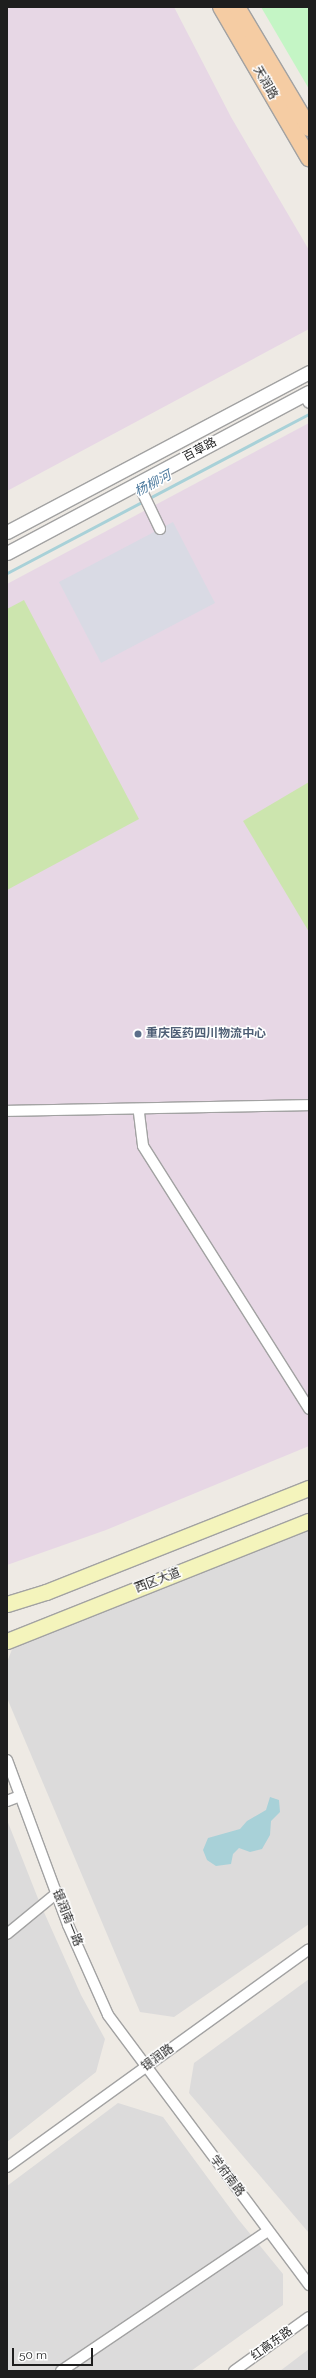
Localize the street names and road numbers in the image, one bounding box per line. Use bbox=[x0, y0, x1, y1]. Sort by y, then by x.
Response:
street label: 天润路 bbox=[250, 64, 280, 102]
street label: 百草路 bbox=[181, 435, 219, 465]
street label: 西区大道 bbox=[133, 1566, 183, 1596]
street label: 银润南一路 bbox=[49, 1887, 85, 1949]
street label: 银润路 bbox=[139, 2042, 177, 2074]
street label: 学府南路 bbox=[207, 2152, 247, 2200]
street label: 红高东路 bbox=[248, 2324, 296, 2364]

